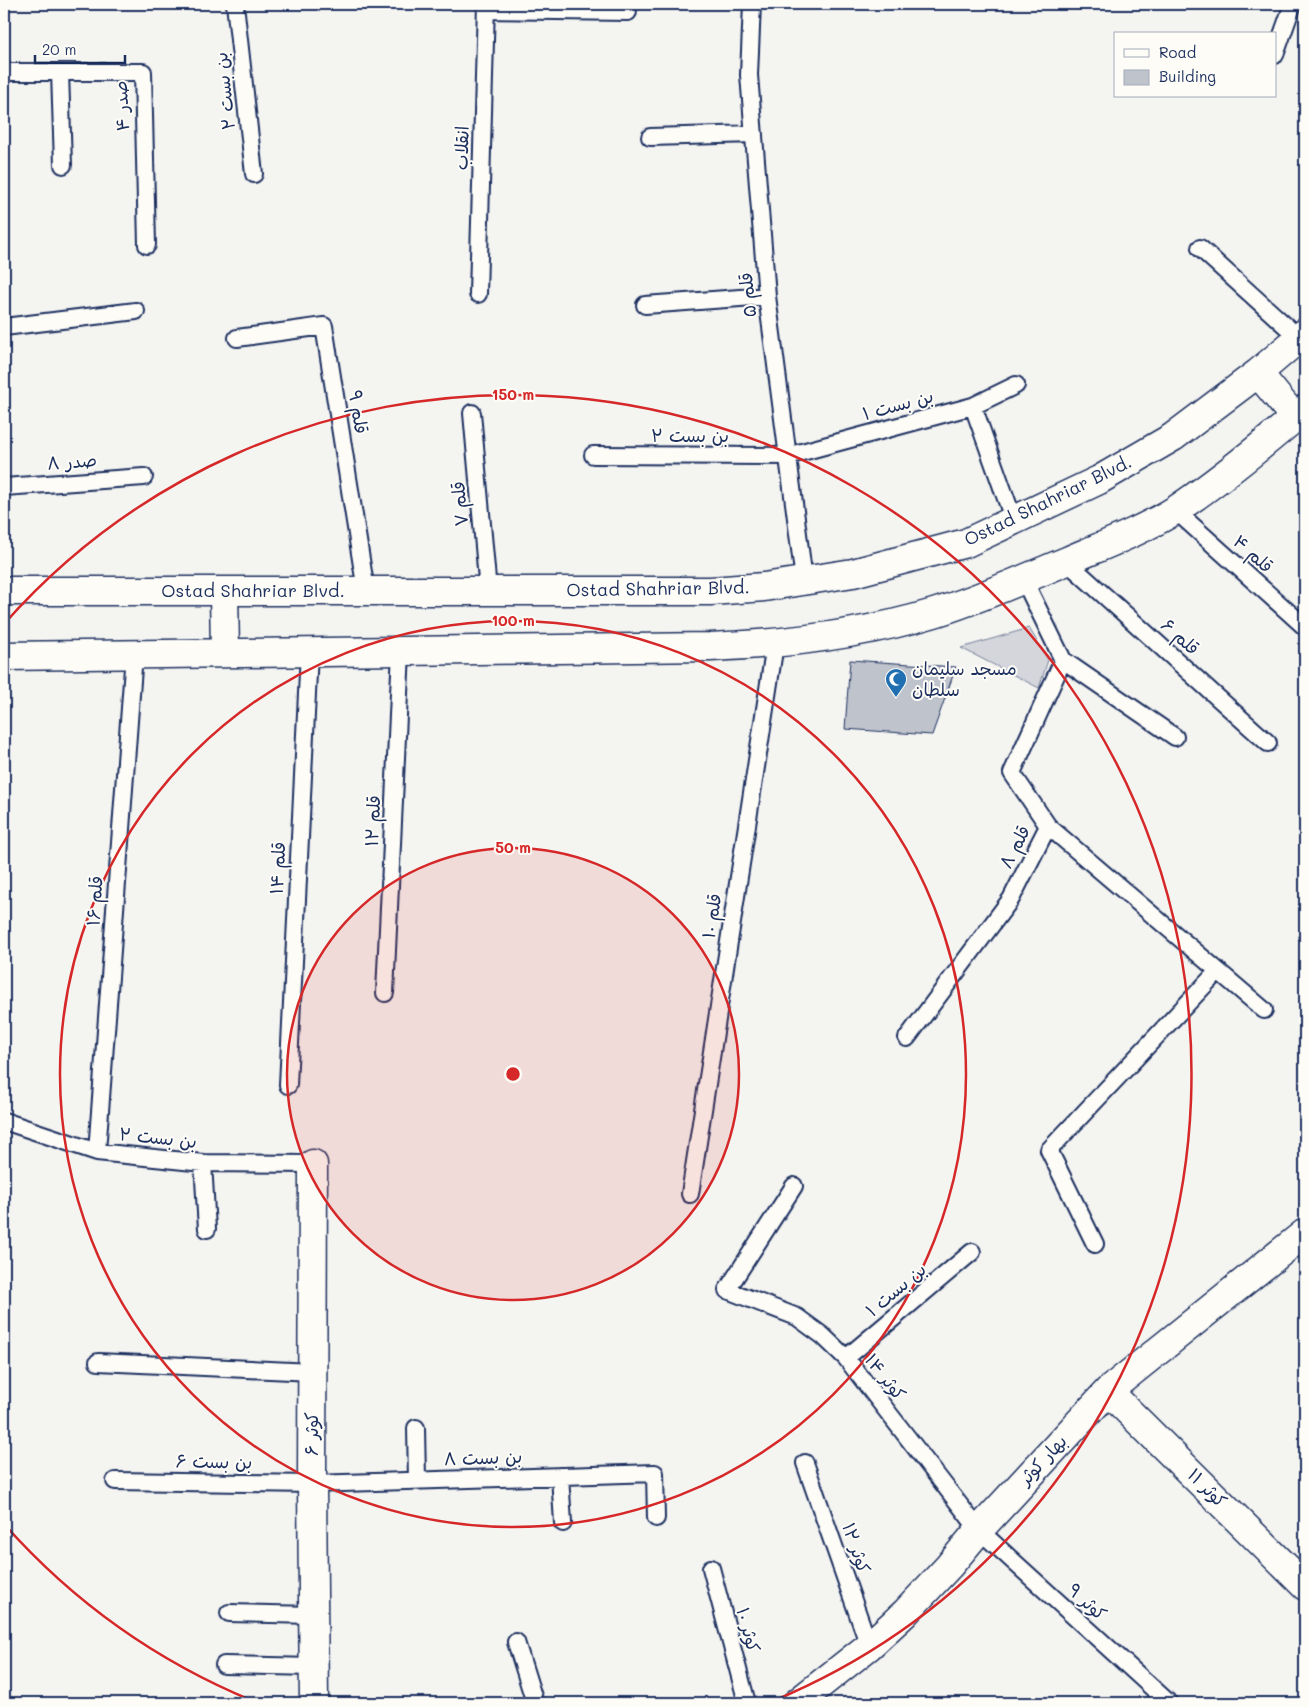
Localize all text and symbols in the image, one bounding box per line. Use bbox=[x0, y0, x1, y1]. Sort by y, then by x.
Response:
scale bar bbox=[35, 32, 125, 64]
legend bbox=[1114, 32, 1276, 98]
text: 20 m bbox=[42, 39, 76, 59]
text: Road bbox=[1159, 42, 1196, 62]
street label: بن بست ۲ bbox=[208, 51, 240, 131]
text: Building bbox=[1159, 66, 1216, 86]
street label: صدر ۴ bbox=[108, 80, 134, 132]
street label: انقلاب bbox=[448, 125, 474, 171]
street label: قلم ۵ bbox=[733, 271, 764, 319]
street label: بن بست ۱ bbox=[860, 383, 936, 425]
text: 150 m bbox=[492, 384, 534, 404]
street label: قلم ۹ bbox=[341, 388, 374, 436]
street label: بن بست ۲ bbox=[651, 423, 729, 447]
street label: صدر ۸ bbox=[46, 447, 98, 475]
street label: Ostad Shahriar Blvd. bbox=[960, 449, 1135, 551]
street label: قلم ۷ bbox=[445, 480, 476, 528]
street label: قلم ۴ bbox=[1226, 529, 1279, 580]
street label: Ostad Shahriar Blvd. bbox=[566, 574, 750, 602]
street label: Ostad Shahriar Blvd. bbox=[161, 578, 345, 602]
text: 100 m bbox=[491, 610, 535, 630]
street label: قلم ۶ bbox=[1154, 613, 1205, 662]
place label: مسجد سلیمان سلطان bbox=[912, 656, 1017, 701]
mosque icon: مسجد سلیمان سلطان bbox=[884, 667, 908, 698]
street label: قلم ۱۲ bbox=[359, 795, 388, 847]
street label: قلم ۸ bbox=[993, 821, 1038, 874]
text: 50 m bbox=[495, 837, 531, 857]
street label: قلم ۱۴ bbox=[264, 841, 293, 895]
street label: قلم ۱۶ bbox=[80, 875, 111, 927]
street label: قلم ۱۰ bbox=[696, 892, 729, 940]
centre of rings bbox=[504, 1065, 522, 1083]
street label: بن بست ۲ bbox=[118, 1121, 198, 1153]
street label: بن بست ۱ bbox=[860, 1257, 931, 1322]
street label: کوثر ۱۴ bbox=[860, 1348, 912, 1405]
street label: کوثر ۶ bbox=[299, 1412, 323, 1456]
street label: بهار کوثر bbox=[1011, 1429, 1072, 1491]
street label: بن بست ۸ bbox=[443, 1444, 523, 1470]
street label: بن بست ۶ bbox=[175, 1448, 253, 1474]
street label: کوثر ۱۱ bbox=[1183, 1462, 1233, 1512]
street label: کوثر ۱۲ bbox=[837, 1519, 877, 1576]
street label: کوثر ۹ bbox=[1063, 1577, 1112, 1625]
street label: کوثر ۱۰ bbox=[731, 1605, 767, 1655]

